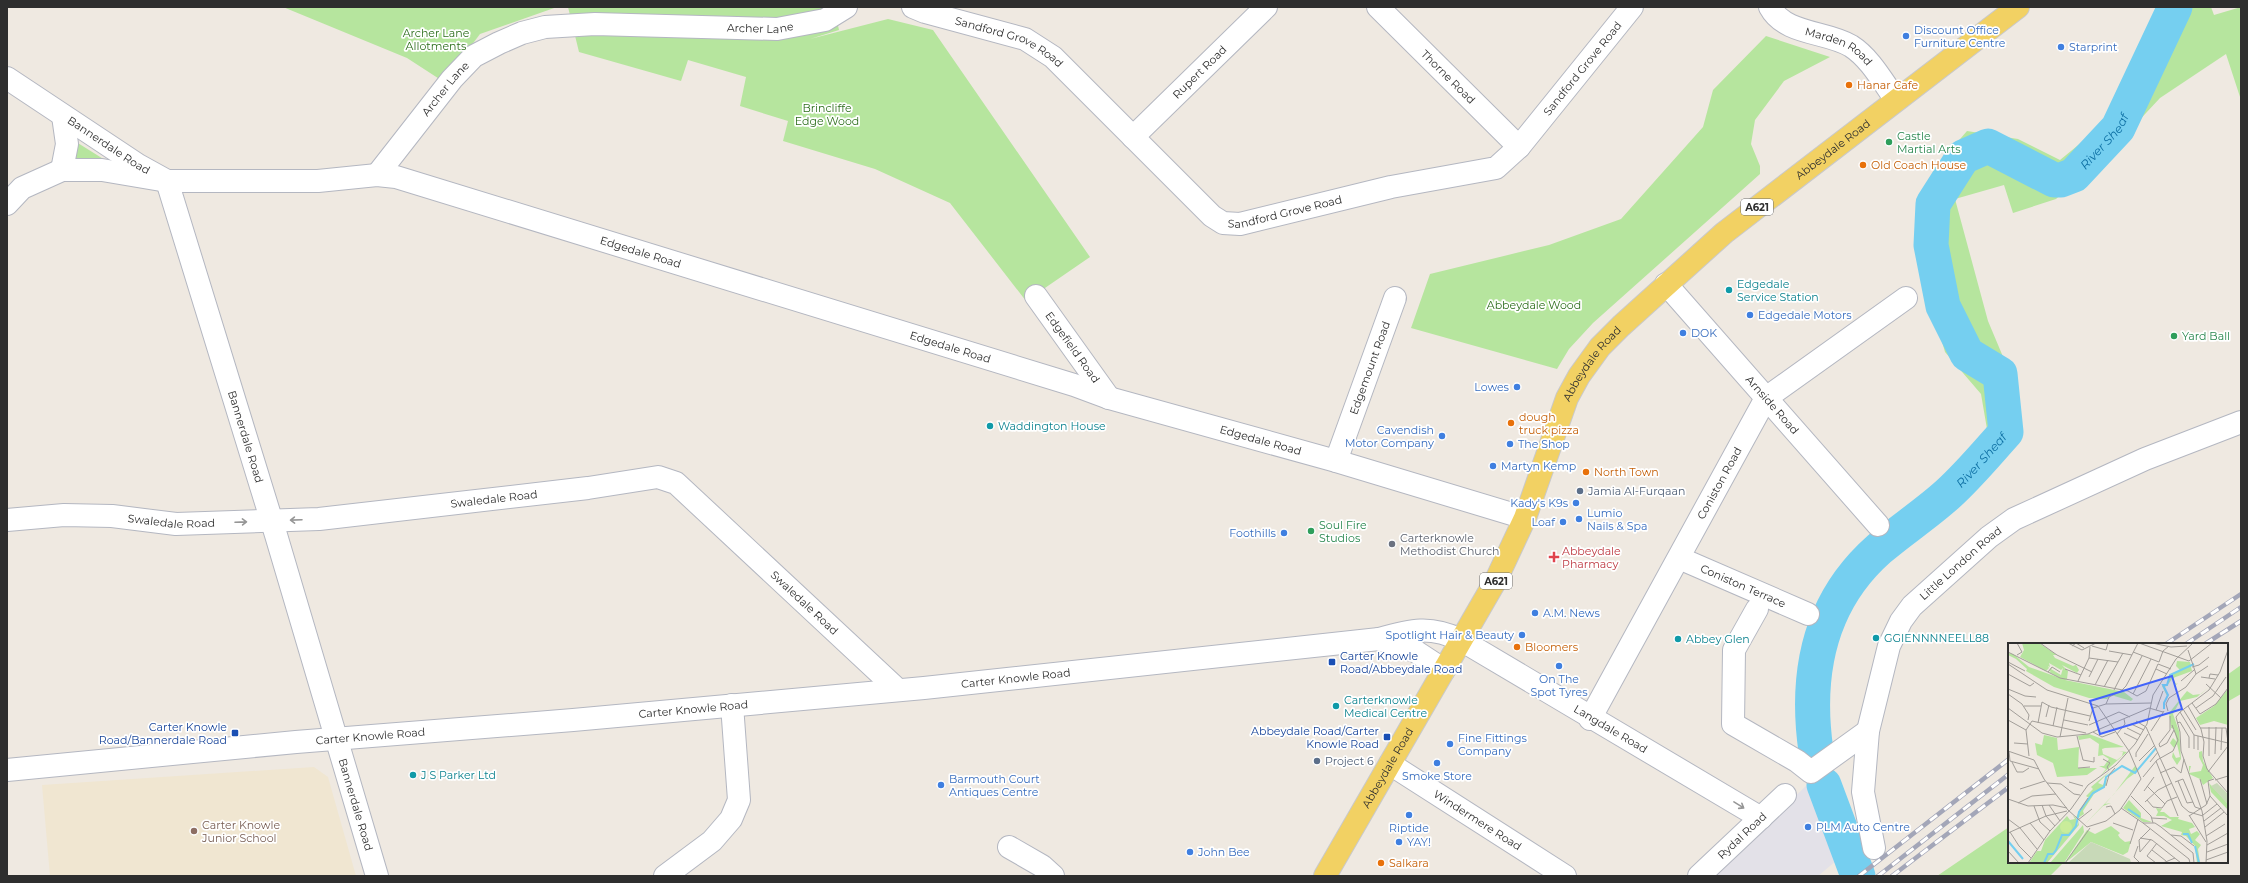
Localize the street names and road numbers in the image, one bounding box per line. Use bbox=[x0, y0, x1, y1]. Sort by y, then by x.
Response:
street label: Sandford Grove Road bbox=[954, 13, 1066, 70]
street label: Archer Lane bbox=[727, 19, 795, 36]
street label: Sandford Grove Road bbox=[1540, 19, 1625, 118]
street label: Marden Road bbox=[1803, 24, 1875, 68]
street label: Rupert Road bbox=[1170, 42, 1230, 102]
street label: Thorne Road bbox=[1418, 47, 1478, 107]
street label: Archer Lane bbox=[419, 58, 472, 119]
street label: Bannerdale Road bbox=[65, 113, 152, 177]
street label: Abbeydale Road bbox=[1793, 116, 1873, 182]
street label: Sandford Grove Road bbox=[1227, 192, 1343, 231]
road number: A621 bbox=[1741, 199, 1773, 215]
street label: Edgedale Road bbox=[598, 233, 683, 271]
street label: Edgefield Road bbox=[1042, 309, 1103, 386]
street label: Edgemount Road bbox=[1346, 319, 1393, 417]
street label: Abbeydale Road bbox=[1560, 323, 1624, 404]
street label: Edgedale Road bbox=[908, 328, 993, 366]
street label: Arnside Road bbox=[1743, 373, 1802, 437]
street label: Bannerdale Road bbox=[225, 389, 267, 485]
street label: Edgedale Road bbox=[1218, 422, 1303, 458]
street label: Coniston Road bbox=[1694, 444, 1745, 522]
street label: Swaledale Road bbox=[450, 487, 538, 511]
street label: Swaledale Road bbox=[127, 511, 215, 531]
street label: Little London Road bbox=[1917, 523, 2004, 603]
street label: Coniston Terrace bbox=[1698, 561, 1788, 611]
street label: Swaledale Road bbox=[768, 568, 841, 638]
road number: A621 bbox=[1480, 573, 1512, 589]
street label: Carter Knowle Road bbox=[960, 665, 1071, 691]
street label: Carter Knowle Road bbox=[638, 697, 749, 721]
street label: Langdale Road bbox=[1571, 702, 1650, 756]
street label: Carter Knowle Road bbox=[315, 725, 426, 747]
street label: Abbeydale Road bbox=[1359, 725, 1416, 810]
street label: Bannerdale Road bbox=[336, 757, 376, 853]
street label: Windermere Road bbox=[1431, 787, 1524, 853]
street label: Rydal Road bbox=[1714, 809, 1769, 862]

